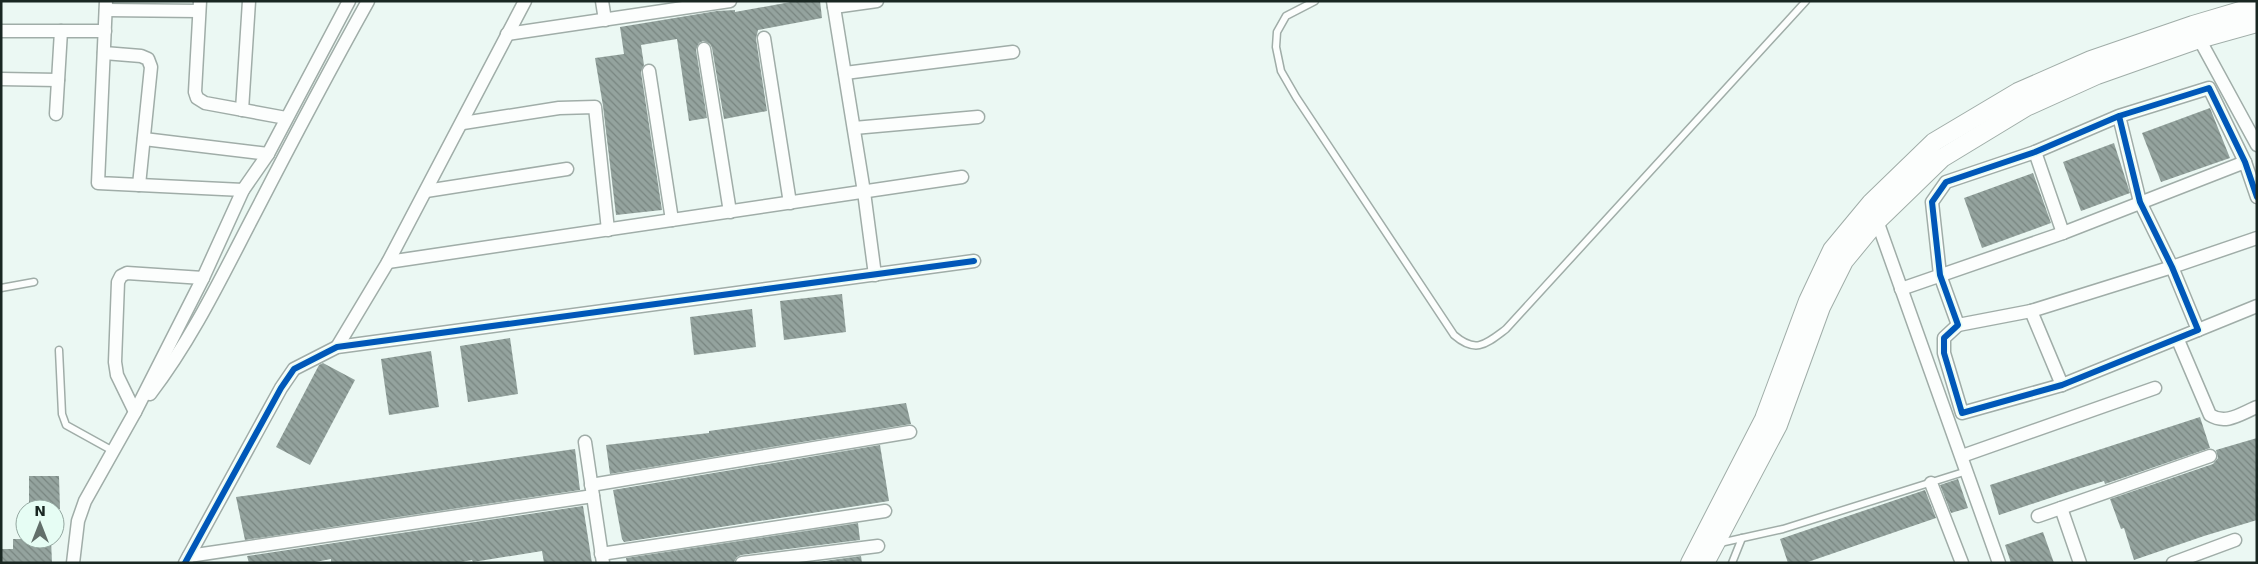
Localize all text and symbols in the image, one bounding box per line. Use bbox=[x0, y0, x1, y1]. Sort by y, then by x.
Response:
north arrow bbox=[15, 499, 65, 549]
text: N bbox=[34, 503, 46, 519]

